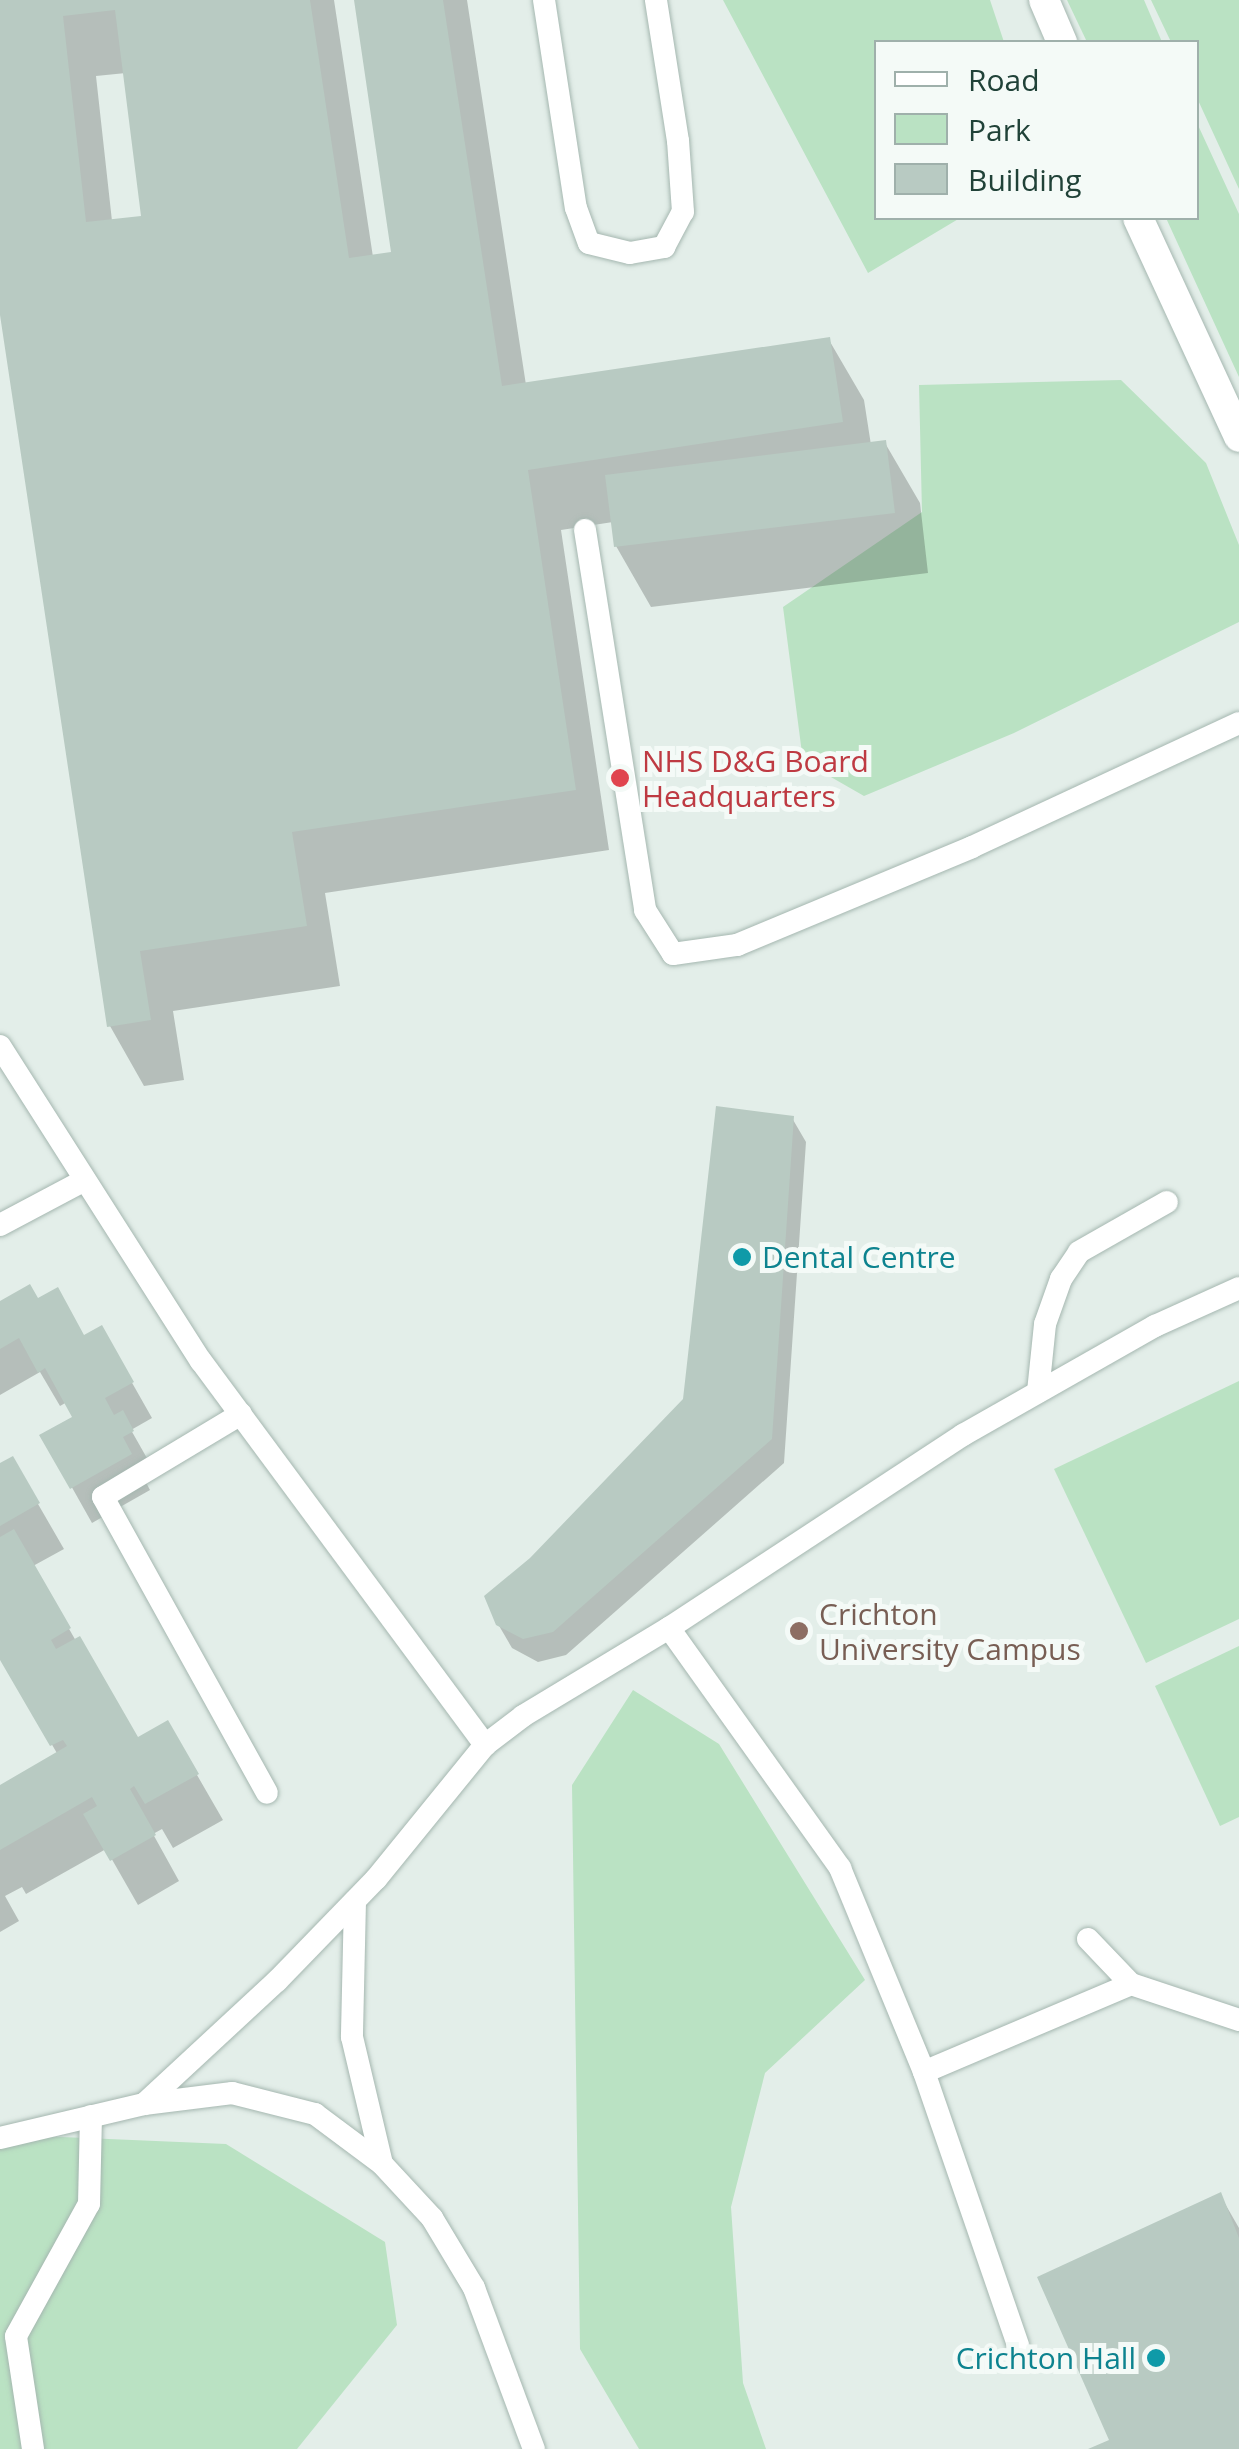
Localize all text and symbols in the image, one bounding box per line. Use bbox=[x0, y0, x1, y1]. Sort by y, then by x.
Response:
legend bbox=[874, 40, 1199, 220]
text: Road bbox=[968, 59, 1040, 100]
text: Park bbox=[968, 109, 1031, 150]
text: Building bbox=[968, 159, 1082, 200]
place label: NHS D&G Board Headquarters bbox=[642, 743, 869, 814]
marker: NHS D&G Board Headquarters bbox=[607, 765, 633, 791]
place label: Dental Centre bbox=[762, 1239, 956, 1275]
marker: Dental Centre bbox=[731, 1246, 753, 1268]
place label: Crichton University Campus bbox=[819, 1596, 1081, 1666]
marker: Crichton University Campus bbox=[788, 1620, 810, 1642]
place label: Crichton Hall bbox=[956, 2340, 1136, 2376]
marker: Crichton Hall bbox=[1145, 2347, 1167, 2369]

